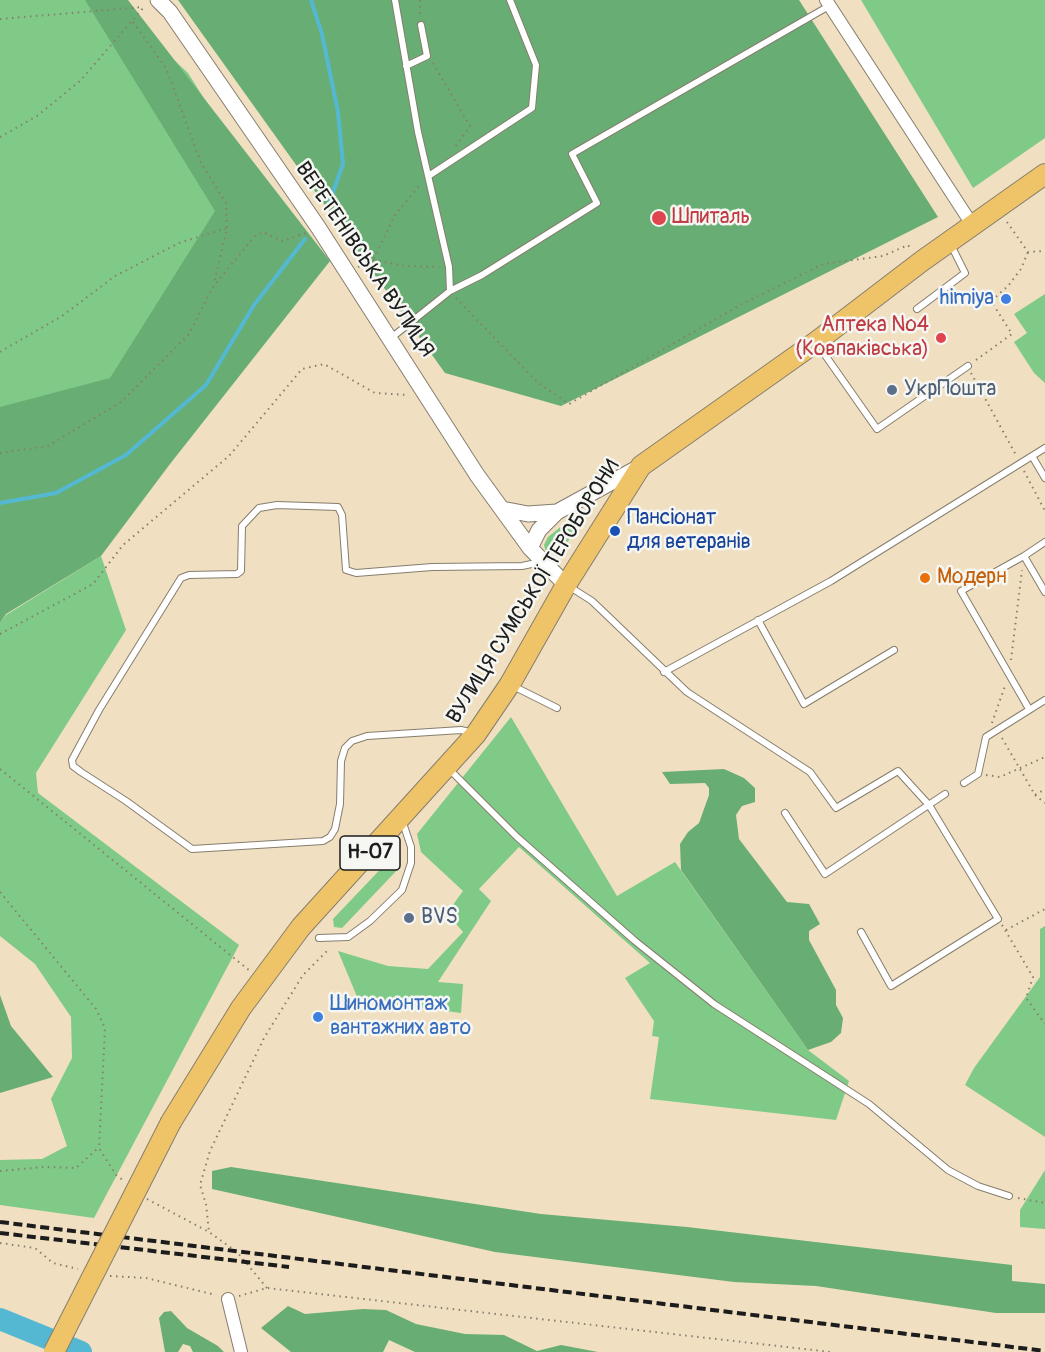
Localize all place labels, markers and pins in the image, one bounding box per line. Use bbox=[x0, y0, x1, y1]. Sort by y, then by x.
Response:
place label: Шпиталь bbox=[672, 205, 750, 231]
marker: Шпиталь bbox=[650, 209, 668, 227]
place label: himiya bbox=[940, 286, 994, 312]
marker: himiya bbox=[999, 292, 1013, 306]
place label: Аптека №4 (Ковпаківська) bbox=[795, 313, 929, 363]
marker: Аптека №4 (Ковпаківська) bbox=[934, 331, 948, 345]
place label: УкрПошта bbox=[904, 377, 996, 403]
marker: УкрПошта bbox=[885, 383, 899, 397]
place label: Пансіонат для ветеранів bbox=[627, 506, 751, 556]
marker: Пансіонат для ветеранів bbox=[608, 524, 622, 538]
place label: Модерн bbox=[937, 565, 1007, 591]
marker: Модерн bbox=[918, 571, 932, 585]
place label: BVS bbox=[421, 905, 458, 931]
marker: BVS bbox=[402, 911, 416, 925]
place label: Шиномонтаж вантажних авто bbox=[330, 992, 471, 1042]
marker: Шиномонтаж вантажних авто bbox=[311, 1010, 325, 1024]

